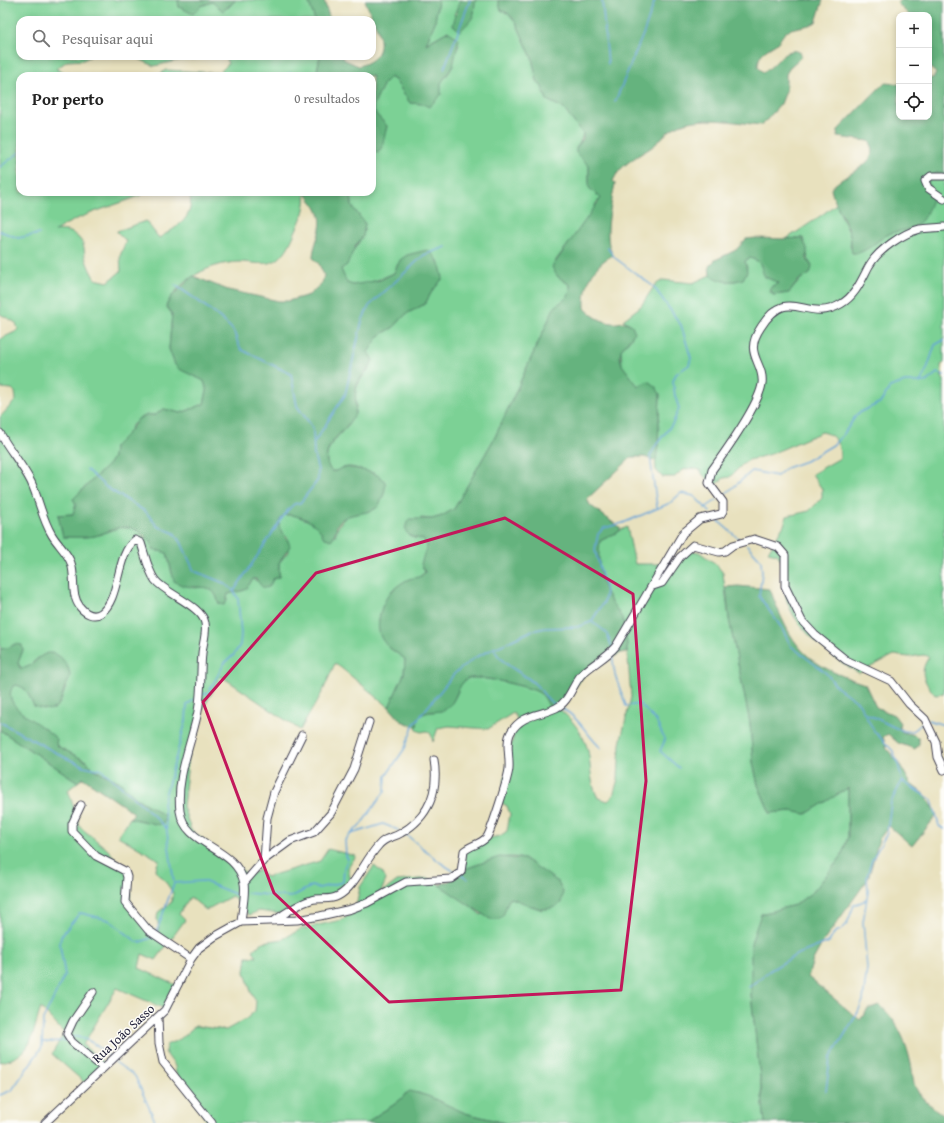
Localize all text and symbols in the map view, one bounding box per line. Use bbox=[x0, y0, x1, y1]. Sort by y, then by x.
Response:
map controls bbox=[896, 12, 932, 120]
button: + bbox=[896, 12, 932, 48]
search box bbox=[16, 16, 376, 60]
icon: search bbox=[30, 27, 52, 49]
text: Pesquisar aqui bbox=[62, 28, 153, 49]
button: − bbox=[896, 48, 932, 84]
button: locate bbox=[896, 84, 932, 120]
text: Por perto bbox=[32, 86, 104, 111]
text: 0 resultados bbox=[294, 89, 360, 108]
street label: Rua João Sasso bbox=[88, 999, 159, 1067]

